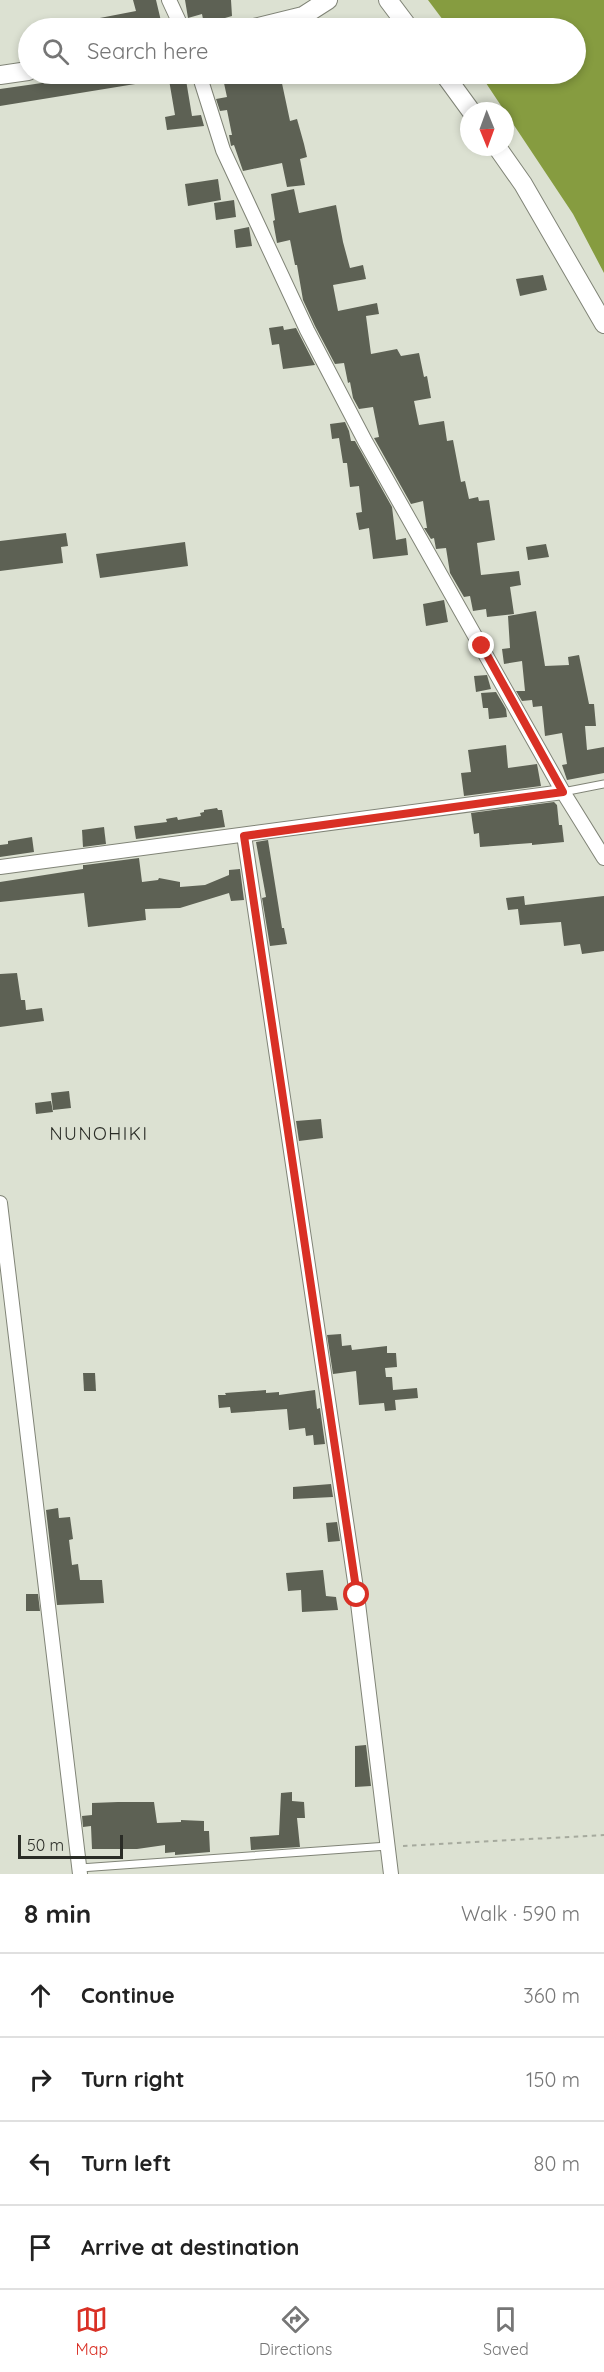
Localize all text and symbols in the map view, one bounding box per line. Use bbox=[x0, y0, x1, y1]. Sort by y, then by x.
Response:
search box bbox=[18, 18, 586, 84]
icon: search bbox=[39, 35, 72, 68]
text: Search here bbox=[87, 37, 208, 65]
north arrow bbox=[460, 102, 514, 156]
route end bbox=[468, 632, 494, 658]
district label: NUNOHIKI bbox=[50, 1122, 148, 1145]
route start bbox=[343, 1581, 369, 1607]
scale bar bbox=[18, 1832, 123, 1860]
text: 50 m bbox=[27, 1835, 64, 1855]
text: 8 min bbox=[24, 1897, 91, 1930]
text: Walk · 590 m bbox=[461, 1901, 580, 1926]
icon: ahead bbox=[24, 1979, 57, 2012]
text: Continue bbox=[81, 1981, 175, 2009]
text: 360 m bbox=[523, 1983, 580, 2008]
icon: right bbox=[24, 2063, 57, 2096]
text: Turn right bbox=[81, 2065, 185, 2093]
text: 150 m bbox=[526, 2067, 580, 2092]
icon: left bbox=[24, 2147, 57, 2180]
text: Turn left bbox=[81, 2149, 171, 2177]
text: 80 m bbox=[534, 2151, 580, 2176]
icon: arrive bbox=[24, 2231, 57, 2264]
text: Arrive at destination bbox=[81, 2233, 299, 2261]
tab: Map bbox=[75, 2303, 108, 2359]
tab: Directions bbox=[259, 2303, 332, 2359]
tab: Saved bbox=[483, 2303, 529, 2359]

